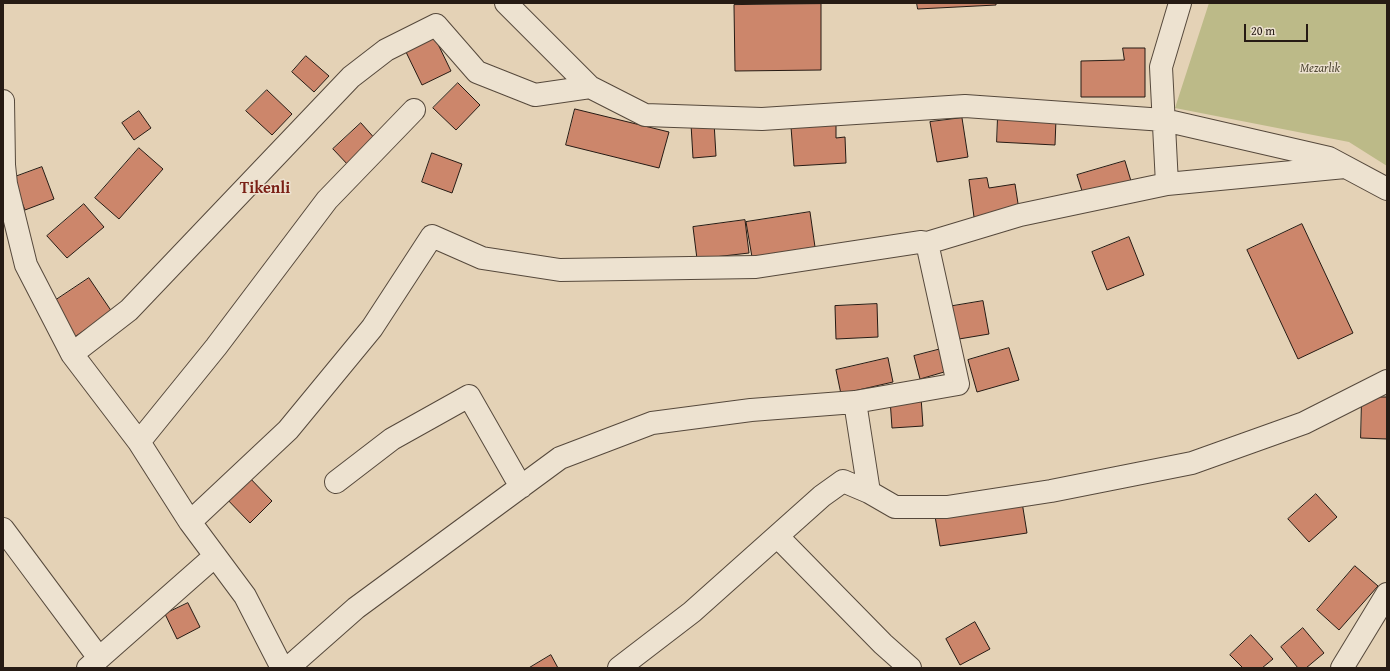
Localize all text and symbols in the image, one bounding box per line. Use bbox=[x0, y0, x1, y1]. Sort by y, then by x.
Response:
scale bar bbox=[1246, 16, 1310, 42]
text: 20 m bbox=[1251, 22, 1275, 39]
park label: Mezarlık bbox=[1300, 62, 1340, 76]
district label: Tikenli bbox=[240, 179, 290, 199]

